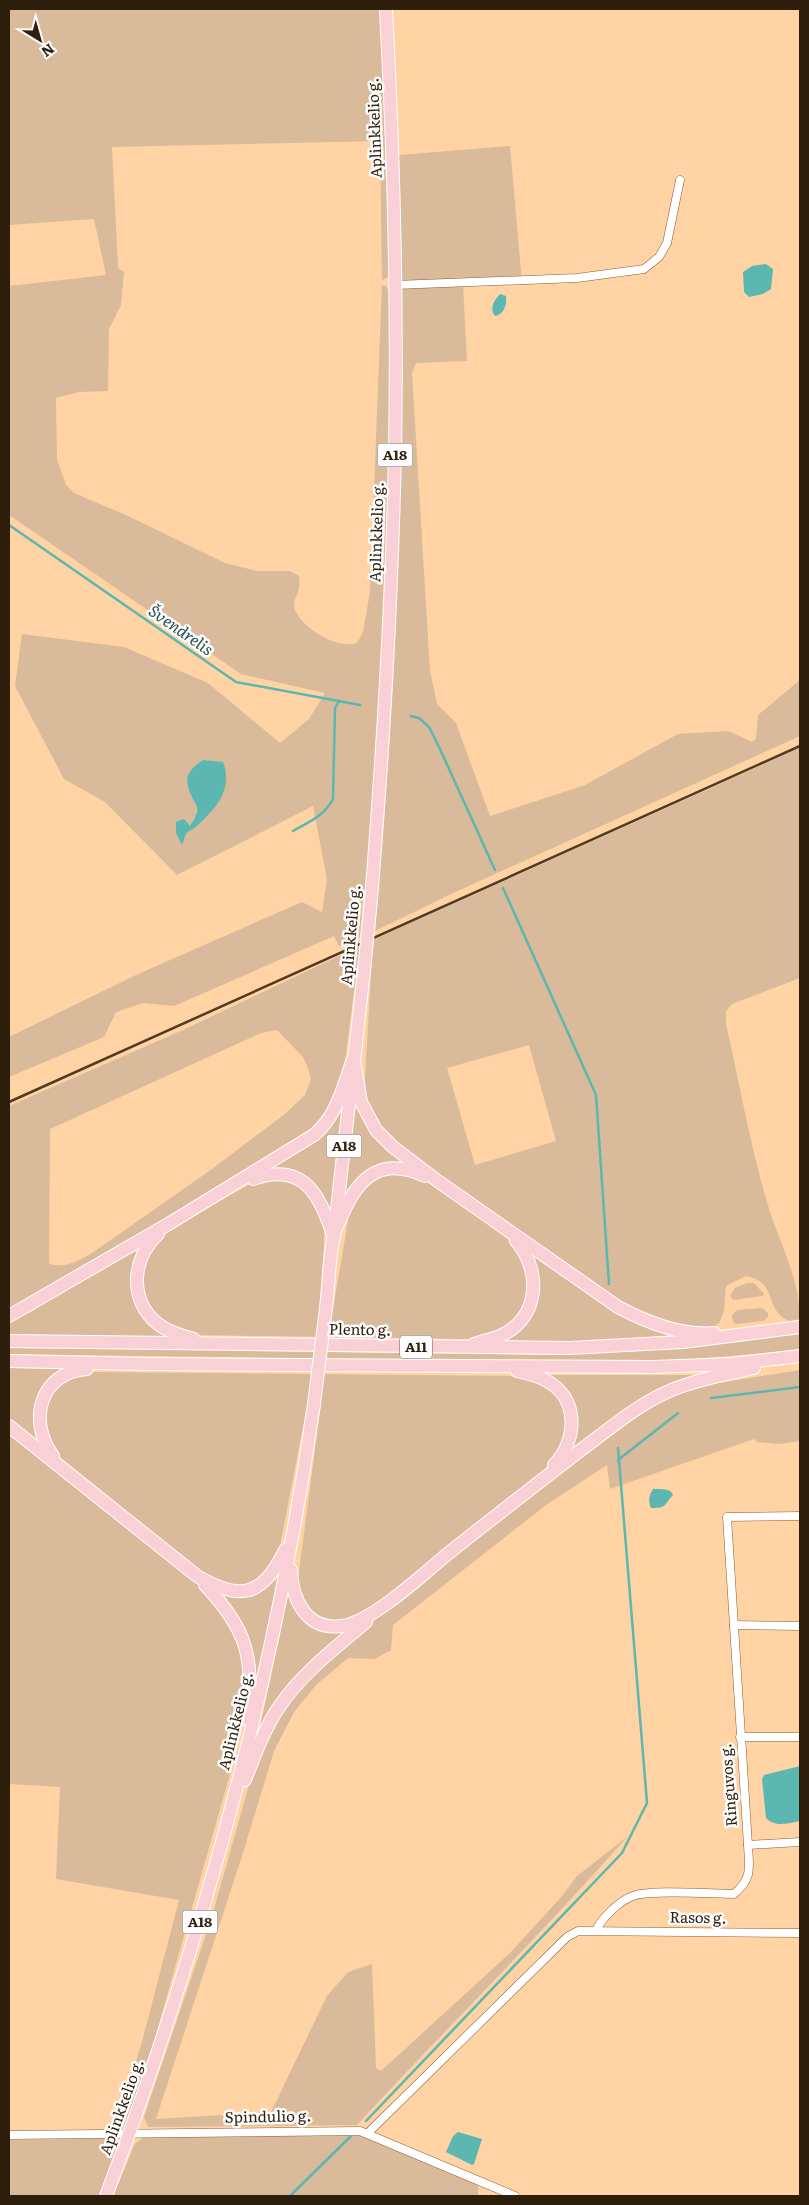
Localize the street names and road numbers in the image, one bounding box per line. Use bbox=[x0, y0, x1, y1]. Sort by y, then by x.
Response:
street label: Aplinkkelio g. bbox=[360, 77, 387, 179]
road number: A18 bbox=[378, 444, 412, 466]
street label: Aplinkkelio g. bbox=[362, 481, 389, 583]
street label: Aplinkkelio g. bbox=[334, 884, 365, 986]
road number: A18 bbox=[326, 1134, 362, 1158]
street label: Plento g. bbox=[329, 1316, 391, 1341]
road number: A11 bbox=[400, 1335, 432, 1358]
street label: Aplinkkelio g. bbox=[211, 1669, 258, 1772]
street label: Ringuvos g. bbox=[713, 1743, 742, 1828]
street label: Rasos g. bbox=[669, 1905, 727, 1928]
road number: A18 bbox=[182, 1910, 218, 1934]
street label: Aplinkkelio g. bbox=[93, 2055, 149, 2158]
street label: Spindulio g. bbox=[224, 2103, 312, 2128]

